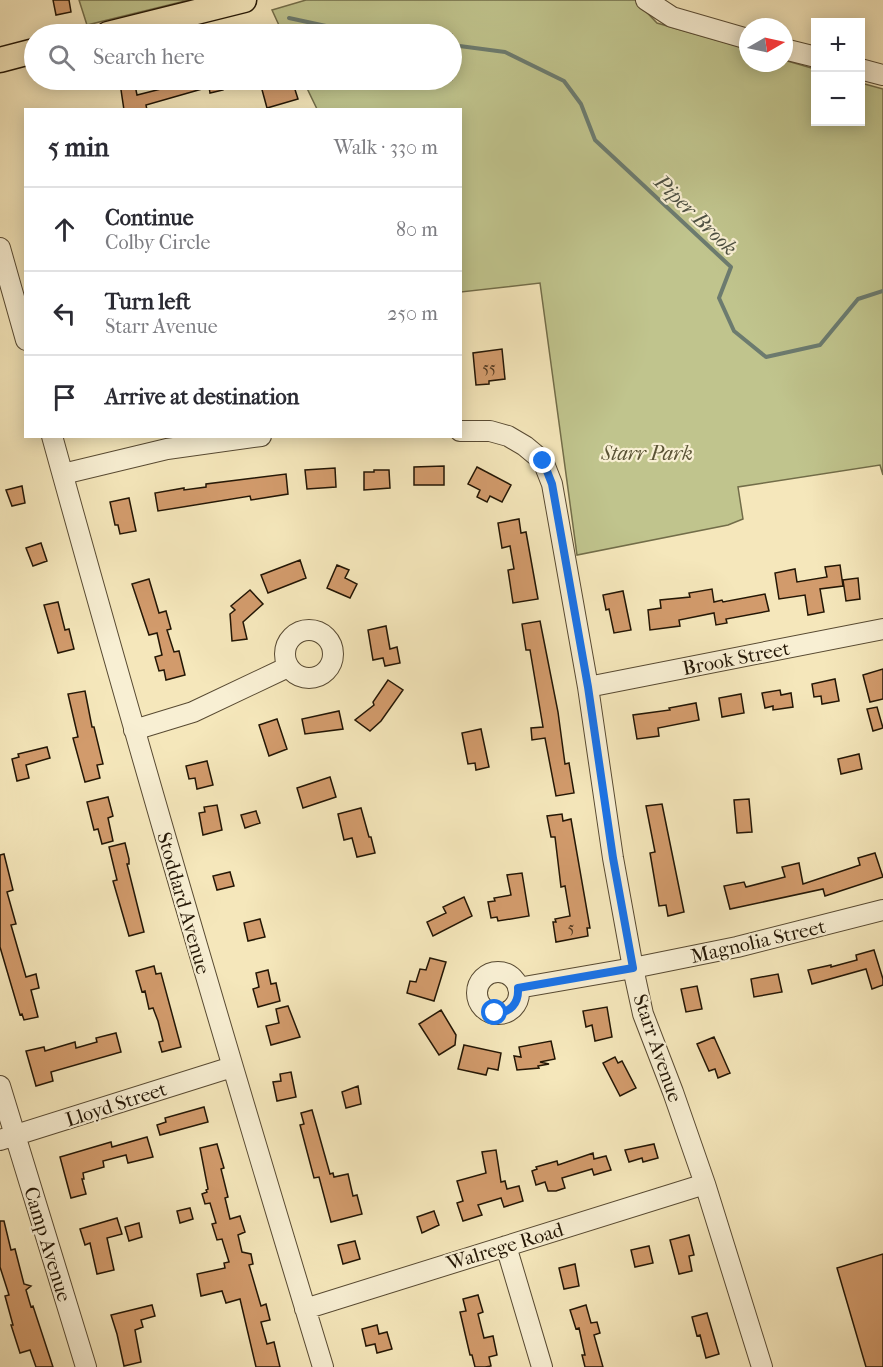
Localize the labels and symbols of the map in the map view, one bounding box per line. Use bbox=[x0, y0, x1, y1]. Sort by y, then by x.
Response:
north arrow bbox=[739, 18, 793, 72]
water label: Piper Brook bbox=[649, 169, 742, 260]
house number: 55 bbox=[482, 358, 496, 377]
park label: Starr Park bbox=[600, 442, 693, 465]
route end bbox=[529, 447, 555, 473]
street label: Brook Street bbox=[680, 637, 792, 680]
street label: Stoddard Avenue bbox=[152, 829, 215, 977]
street label: Magnolia Street bbox=[688, 915, 828, 968]
house number: 5 bbox=[568, 918, 575, 937]
street label: Starr Avenue bbox=[628, 991, 687, 1105]
route start bbox=[481, 999, 507, 1025]
street label: Lloyd Street bbox=[63, 1077, 170, 1132]
street label: Camp Avenue bbox=[19, 1184, 76, 1305]
street label: Walrege Road bbox=[443, 1218, 567, 1275]

